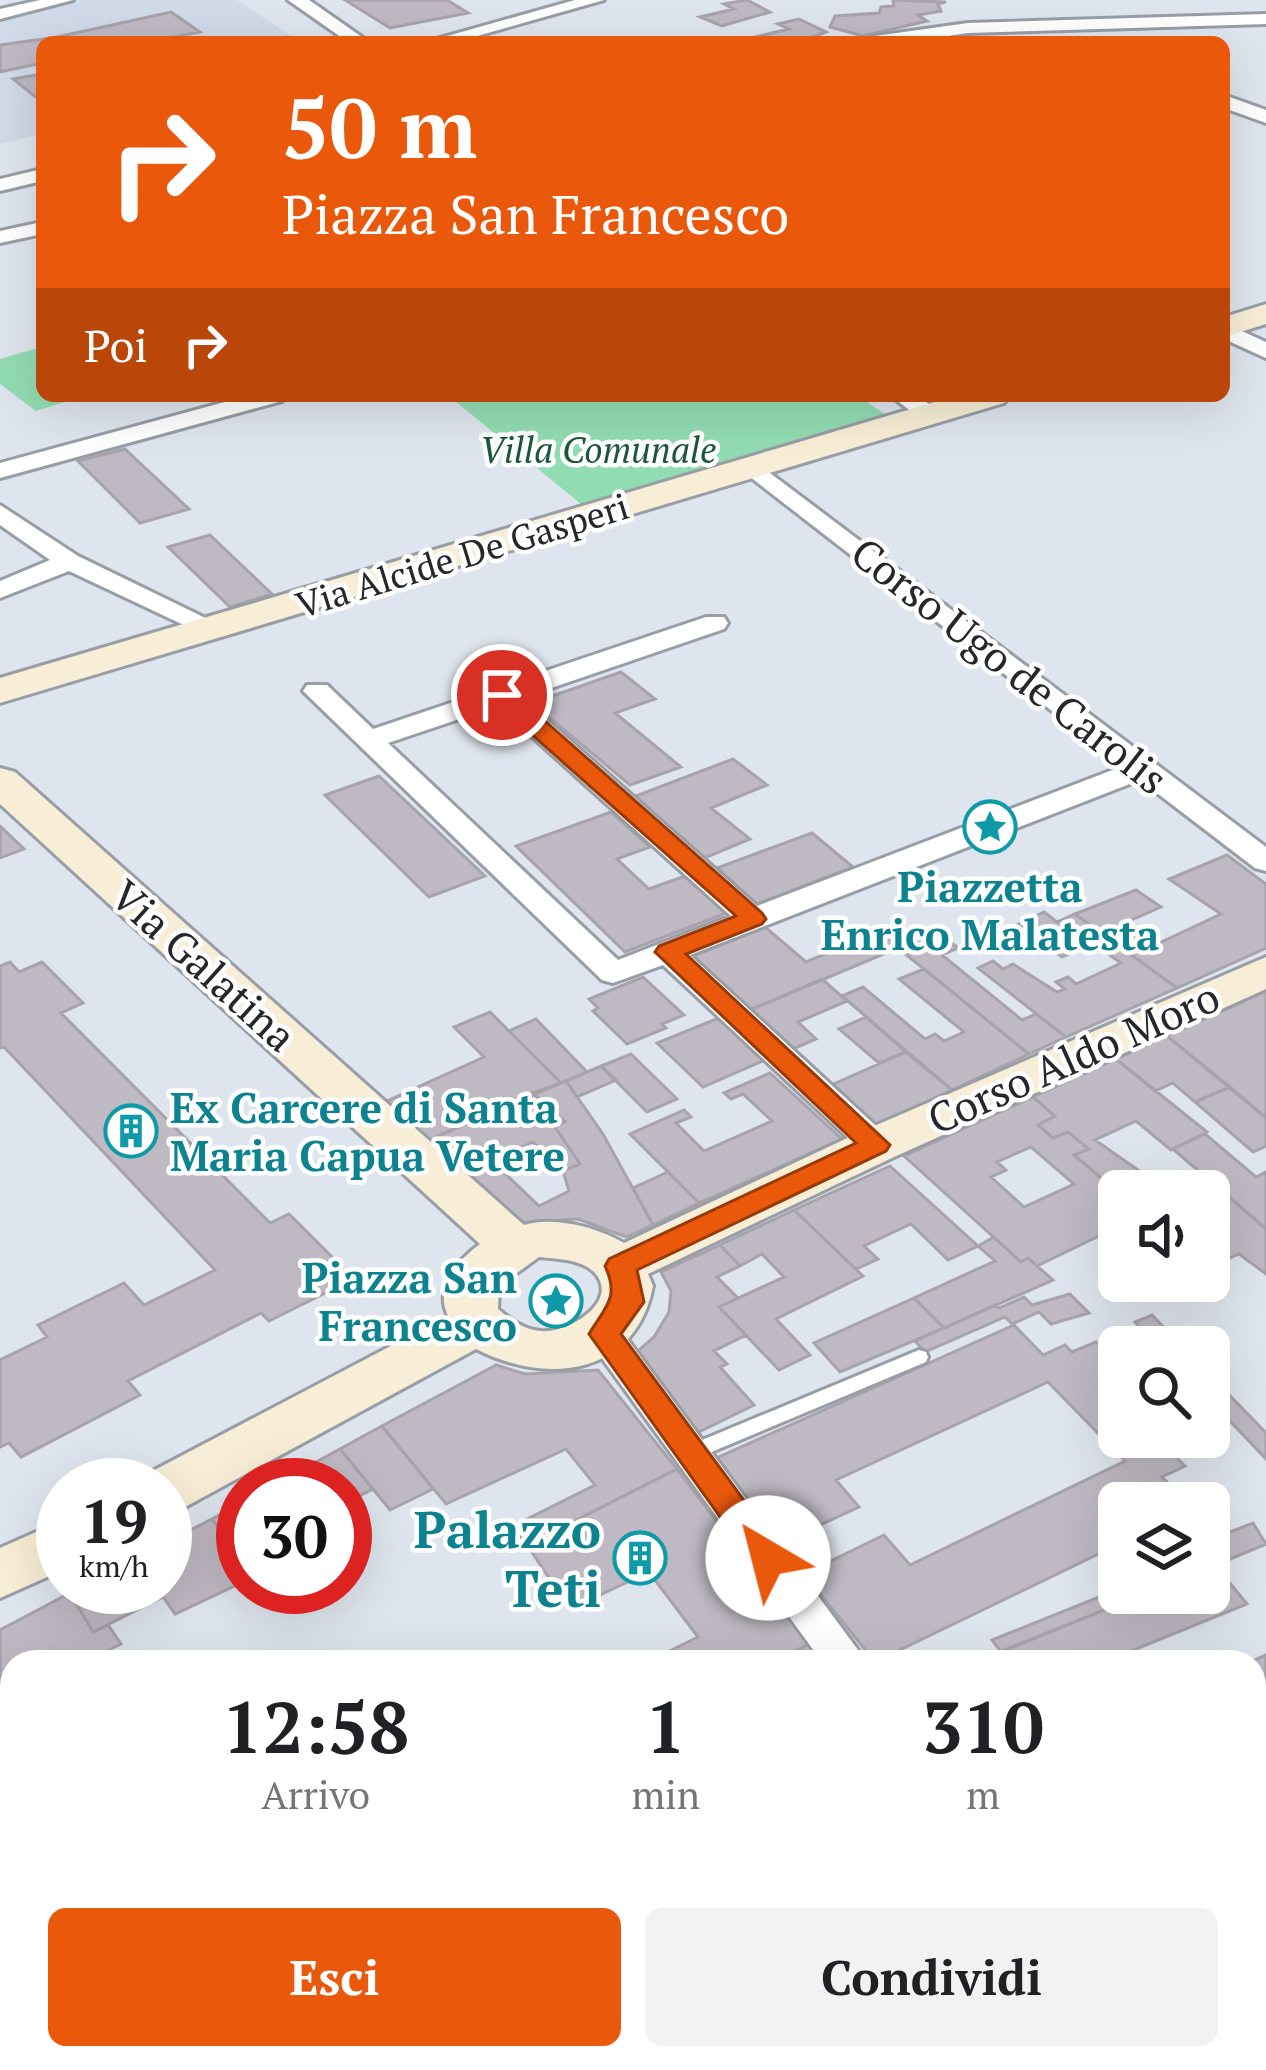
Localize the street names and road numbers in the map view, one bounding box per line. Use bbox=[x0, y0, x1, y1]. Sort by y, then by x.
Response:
street label: Via Alcide De Gasperi bbox=[290, 482, 634, 628]
street label: Corso Ugo de Carolis bbox=[840, 524, 1180, 806]
street label: Via Galatina bbox=[99, 867, 309, 1063]
street label: Corso Aldo Moro bbox=[919, 968, 1227, 1146]

